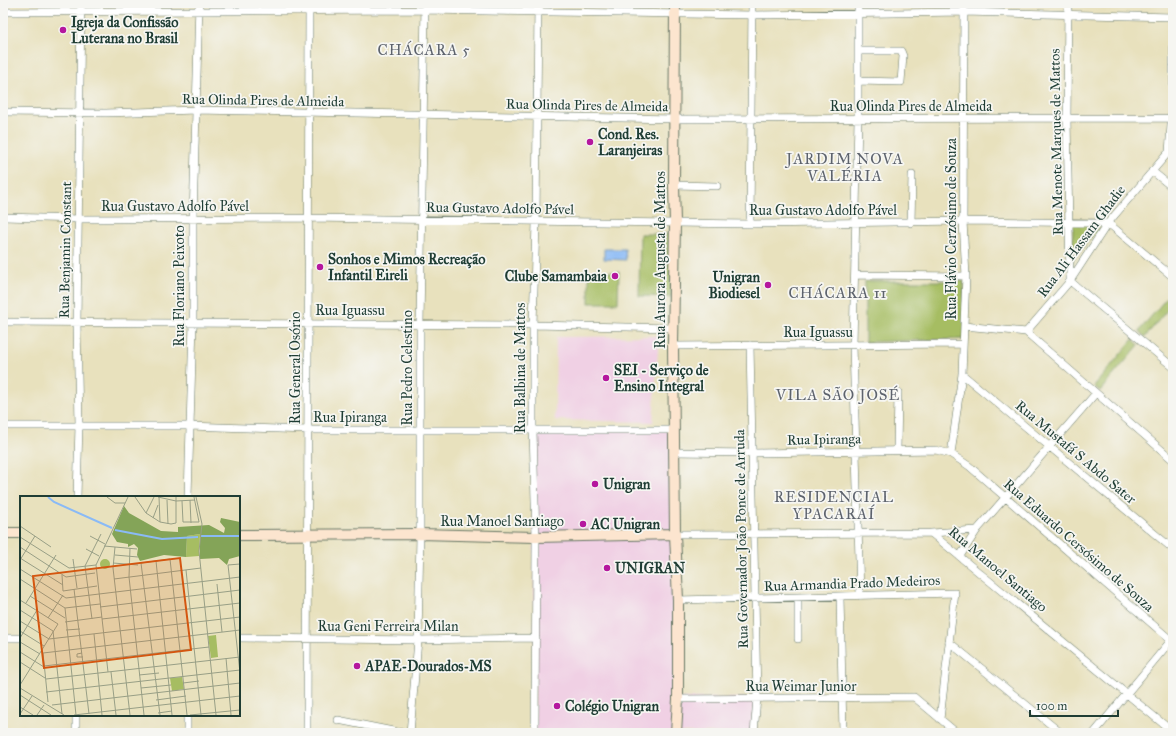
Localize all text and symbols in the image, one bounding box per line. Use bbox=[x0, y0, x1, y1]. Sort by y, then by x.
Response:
place label: Igreja da Confissão Luterana no Brasil bbox=[71, 14, 179, 47]
marker: Igreja da Confissão Luterana no Brasil bbox=[58, 25, 68, 35]
district label: CHÁCARA 5 bbox=[377, 40, 471, 59]
street label: Rua Menote Marques de Mattos bbox=[1046, 48, 1068, 236]
street label: Rua Olinda Pires de Almeida bbox=[182, 91, 344, 110]
street label: Rua Olinda Pires de Almeida bbox=[506, 96, 668, 115]
street label: Rua Olinda Pires de Almeida bbox=[830, 98, 992, 115]
place label: Cond. Res. Laranjeiras bbox=[598, 126, 662, 160]
marker: Cond. Res. Laranjeiras bbox=[585, 137, 595, 147]
street label: Rua Flávio Cerzósimo de Souza bbox=[943, 138, 960, 320]
district label: JARDIM NOVA VALÉRIA bbox=[784, 150, 904, 185]
street label: Rua Aurora Augusta de Mattos bbox=[652, 171, 669, 349]
street label: Rua Benjamin Constant bbox=[56, 181, 75, 319]
street label: Rua Ali Hassam Ghadie bbox=[1034, 182, 1129, 301]
street label: Rua Gustavo Adolfo Pável bbox=[101, 198, 249, 215]
street label: Rua Gustavo Adolfo Pável bbox=[426, 199, 574, 218]
street label: Rua Gustavo Adolfo Pável bbox=[749, 202, 897, 219]
street label: Rua Floriano Peixoto bbox=[171, 225, 188, 347]
place label: Sonhos e Mimos Recreação Infantil Eireli bbox=[328, 251, 485, 284]
marker: Sonhos e Mimos Recreação Infantil Eireli bbox=[315, 262, 325, 272]
place label: Clube Samambaia bbox=[505, 268, 608, 285]
place label: Unigran Biodiesel bbox=[708, 269, 761, 302]
marker: Clube Samambaia bbox=[610, 271, 620, 281]
marker: Unigran Biodiesel bbox=[763, 280, 773, 290]
district label: CHÁCARA 11 bbox=[788, 283, 888, 302]
street label: Rua Iguassu bbox=[315, 302, 385, 319]
street label: Rua Balbina de Mattos bbox=[512, 303, 529, 433]
street label: Rua Pedro Celestino bbox=[399, 310, 416, 426]
street label: Rua General Osório bbox=[287, 312, 304, 424]
street label: Rua Iguassu bbox=[783, 324, 853, 341]
place label: SEI - Serviço de Ensino Integral bbox=[614, 362, 709, 396]
marker: SEI - Serviço de Ensino Integral bbox=[601, 373, 611, 383]
district label: VILA SÃO JOSÉ bbox=[775, 385, 900, 405]
street label: Rua Mustafá S Abdo Sater bbox=[1012, 397, 1140, 508]
street label: Rua Ipiranga bbox=[313, 409, 387, 426]
street label: Rua Governador João Ponce de Arruda bbox=[731, 429, 753, 649]
street label: Rua Ipiranga bbox=[787, 430, 861, 449]
street label: Rua Eduardo Cersósimo de Souza bbox=[1000, 475, 1157, 615]
place label: Unigran bbox=[603, 476, 651, 494]
marker: Unigran bbox=[590, 479, 600, 489]
district label: RESIDENCIAL YPACARAÍ bbox=[774, 488, 894, 523]
inset map bbox=[20, 496, 240, 716]
street label: Rua Manoel Santiago bbox=[440, 513, 564, 530]
place label: AC Unigran bbox=[590, 516, 661, 534]
marker: AC Unigran bbox=[578, 519, 588, 529]
street label: Rua Manoel Santiago bbox=[945, 523, 1051, 616]
place label: UNIGRAN bbox=[615, 560, 685, 577]
marker: UNIGRAN bbox=[602, 563, 612, 573]
street label: Rua Armandia Prado Medeiros bbox=[764, 572, 940, 595]
street label: Rua Geni Ferreira Milan bbox=[317, 618, 459, 635]
place label: APAE-Dourados-MS bbox=[364, 658, 492, 675]
marker: APAE-Dourados-MS bbox=[352, 661, 362, 671]
street label: Rua Weimar Junior bbox=[746, 678, 857, 696]
scale bar bbox=[1030, 692, 1118, 718]
place label: Colégio Unigran bbox=[565, 698, 660, 716]
text: 100 m bbox=[1036, 699, 1067, 713]
marker: Colégio Unigran bbox=[552, 701, 562, 711]

